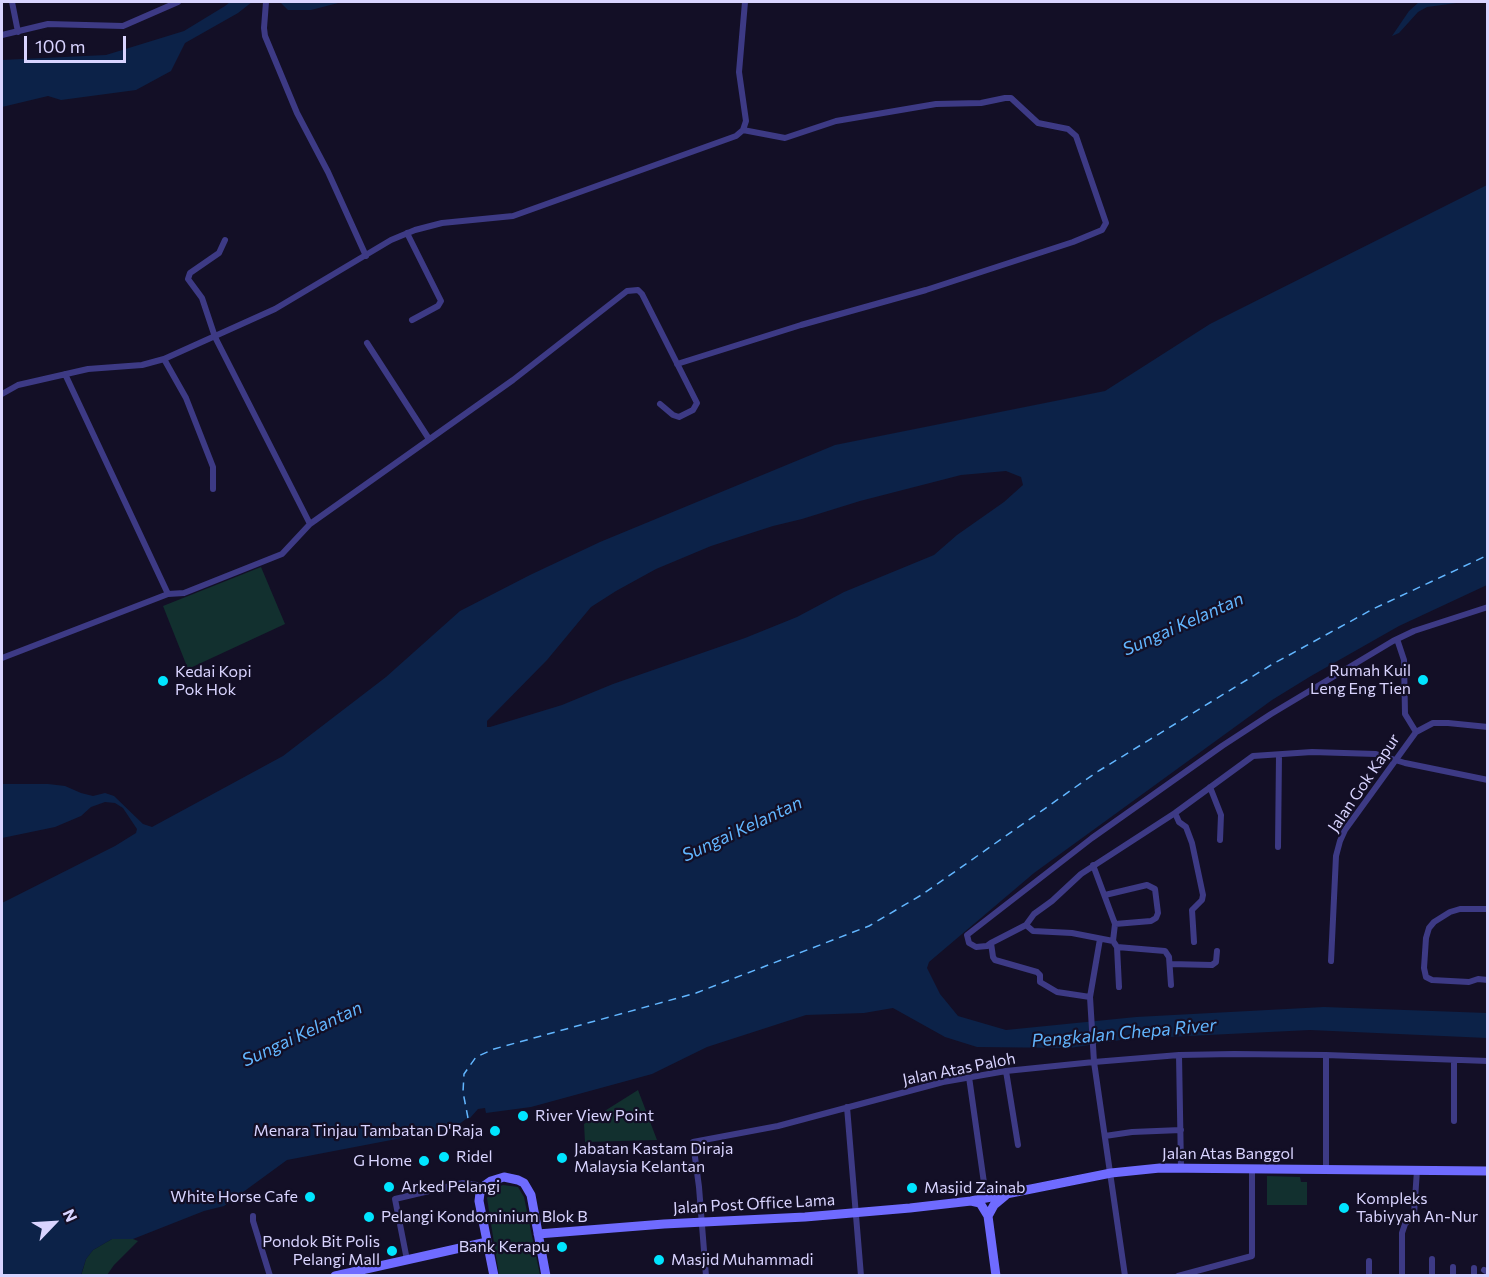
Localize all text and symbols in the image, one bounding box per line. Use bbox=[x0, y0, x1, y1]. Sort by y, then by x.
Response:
scale bar bbox=[27, 24, 129, 62]
text: 100 m bbox=[35, 35, 85, 57]
water label: Sungai Kelantan bbox=[1119, 588, 1247, 660]
place label: Rumah Kuil Leng Eng Tien bbox=[1310, 661, 1411, 699]
place label: Kedai Kopi Pok Hok bbox=[175, 662, 252, 700]
marker: Rumah Kuil Leng Eng Tien bbox=[1416, 673, 1430, 687]
marker: Kedai Kopi Pok Hok bbox=[156, 674, 170, 688]
street label: Jalan Gok Kapur bbox=[1324, 730, 1404, 836]
water label: Sungai Kelantan bbox=[678, 792, 806, 866]
water label: Sungai Kelantan bbox=[238, 997, 366, 1071]
water label: Pengkalan Chepa River bbox=[1031, 1014, 1217, 1052]
street label: Jalan Atas Paloh bbox=[901, 1049, 1017, 1089]
place label: River View Point bbox=[535, 1106, 654, 1126]
marker: River View Point bbox=[516, 1109, 530, 1123]
place label: Menara Tinjau Tambatan D'Raja bbox=[253, 1121, 483, 1141]
marker: Menara Tinjau Tambatan D'Raja bbox=[488, 1124, 502, 1138]
place label: Jabatan Kastam Diraja Malaysia Kelantan bbox=[574, 1139, 733, 1177]
street label: Jalan Atas Banggol bbox=[1162, 1144, 1294, 1164]
place label: Ridel bbox=[456, 1147, 493, 1167]
marker: Ridel bbox=[437, 1150, 451, 1164]
place label: G Home bbox=[353, 1151, 412, 1171]
marker: Jabatan Kastam Diraja Malaysia Kelantan bbox=[555, 1151, 569, 1165]
marker: G Home bbox=[417, 1154, 431, 1168]
place label: Arked Pelangi bbox=[401, 1177, 500, 1197]
place label: Masjid Zainab bbox=[924, 1178, 1026, 1198]
marker: Arked Pelangi bbox=[382, 1180, 396, 1194]
marker: Masjid Zainab bbox=[905, 1181, 919, 1195]
place label: White Horse Cafe bbox=[170, 1187, 298, 1207]
place label: Kompleks Tabiyyah An-Nur bbox=[1356, 1189, 1478, 1227]
marker: White Horse Cafe bbox=[303, 1190, 317, 1204]
street label: Jalan Post Office Lama bbox=[672, 1190, 836, 1218]
north arrow bbox=[24, 1193, 84, 1253]
marker: Kompleks Tabiyyah An-Nur bbox=[1337, 1201, 1351, 1215]
text: N bbox=[60, 1206, 82, 1225]
place label: Pelangi Kondominium Blok B bbox=[381, 1207, 588, 1227]
marker: Pelangi Kondominium Blok B bbox=[362, 1210, 376, 1224]
place label: Pondok Bit Polis Pelangi Mall bbox=[262, 1232, 380, 1270]
place label: Bank Kerapu bbox=[459, 1237, 550, 1257]
marker: Bank Kerapu bbox=[555, 1240, 569, 1254]
marker: Pondok Bit Polis Pelangi Mall bbox=[385, 1244, 399, 1258]
place label: Masjid Muhammadi bbox=[671, 1250, 814, 1270]
marker: Masjid Muhammadi bbox=[652, 1253, 666, 1267]

